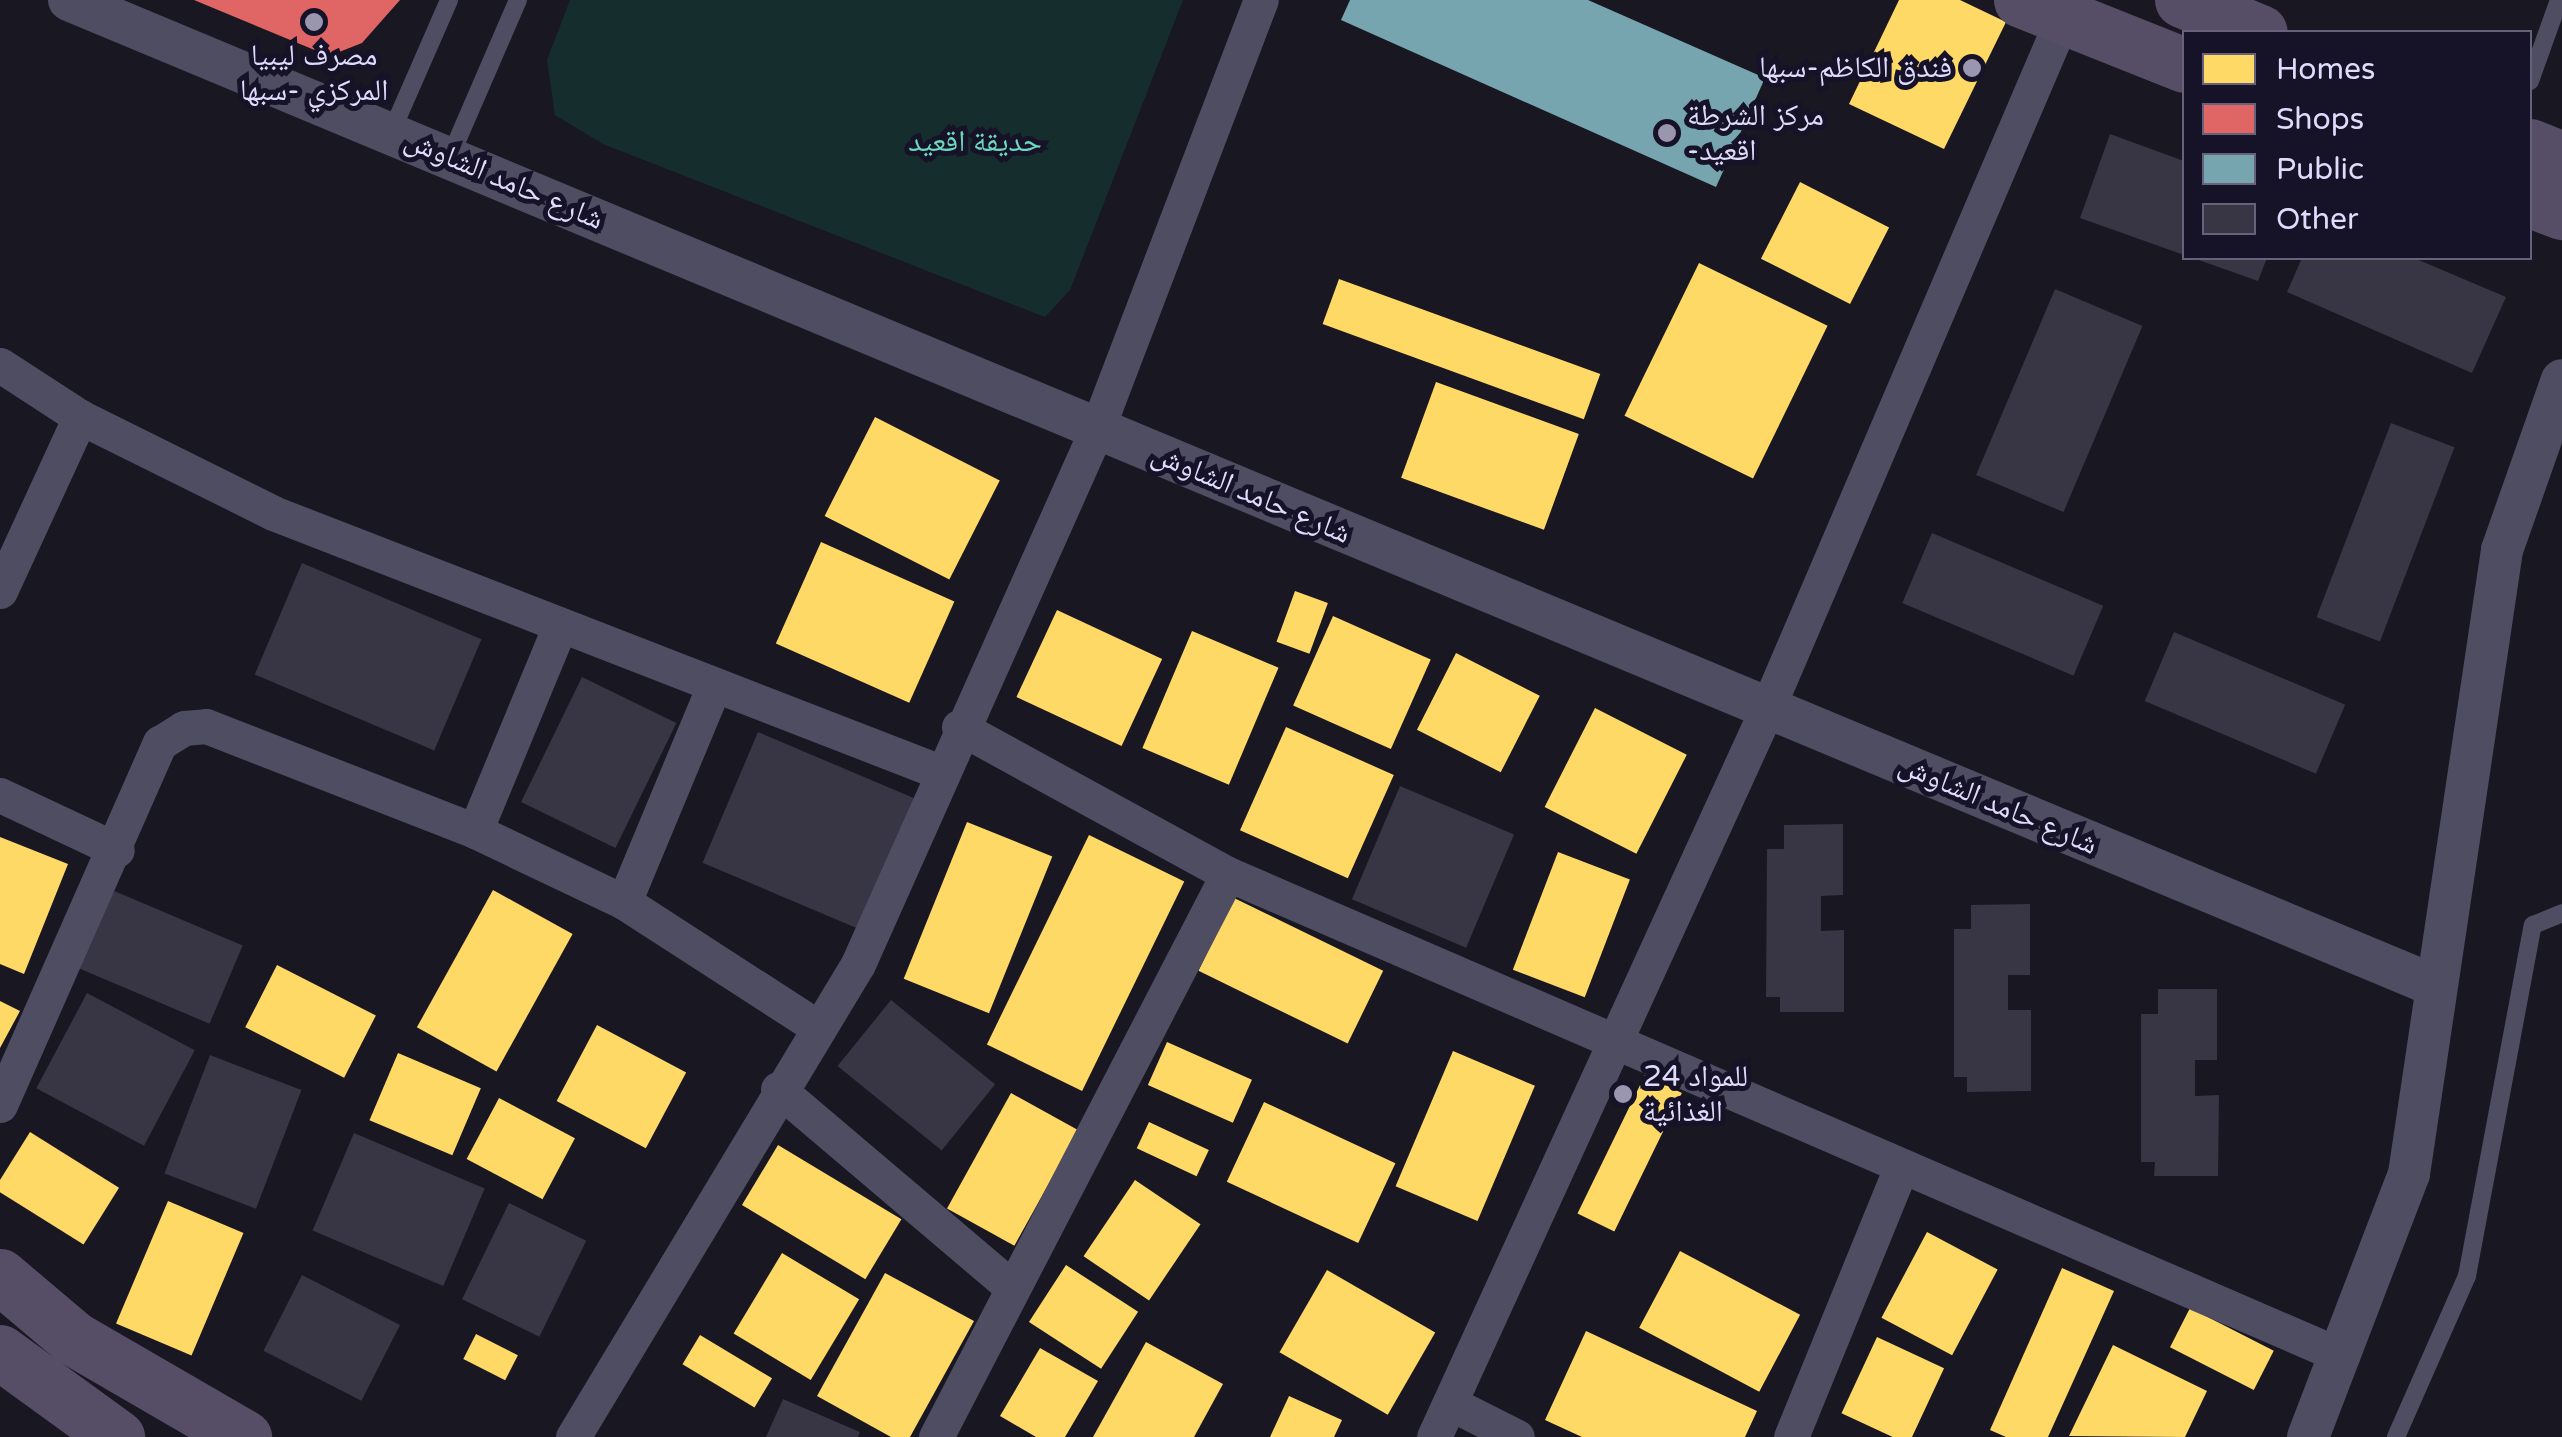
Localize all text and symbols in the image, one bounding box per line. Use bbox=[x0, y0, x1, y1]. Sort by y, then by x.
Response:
marker: مصرف ليبيا المركزي -سبها bbox=[303, 11, 325, 33]
legend bbox=[2182, 30, 2532, 260]
place label: مصرف ليبيا المركزي -سبها bbox=[240, 38, 388, 108]
place label: فندق الكاظم-سبها bbox=[1759, 50, 1952, 86]
text: Homes bbox=[2276, 51, 2375, 88]
marker: فندق الكاظم-سبها bbox=[1961, 57, 1983, 79]
place label: مركز الشرطة -اقعيد bbox=[1687, 98, 1824, 168]
text: Shops bbox=[2276, 101, 2364, 138]
street label: شارع حامد الشاوش bbox=[399, 122, 609, 238]
marker: مركز الشرطة -اقعيد bbox=[1656, 122, 1678, 144]
park label: حديقة اقعيد bbox=[908, 124, 1042, 160]
text: Public bbox=[2276, 151, 2364, 188]
text: Other bbox=[2276, 201, 2359, 238]
street label: شارع حامد الشاوش bbox=[1146, 436, 1356, 552]
street label: شارع حامد الشاوش bbox=[1893, 747, 2103, 863]
place label: 24 للمواد الغذائية bbox=[1643, 1059, 1748, 1130]
marker: 24 للمواد الغذائية bbox=[1612, 1083, 1634, 1105]

